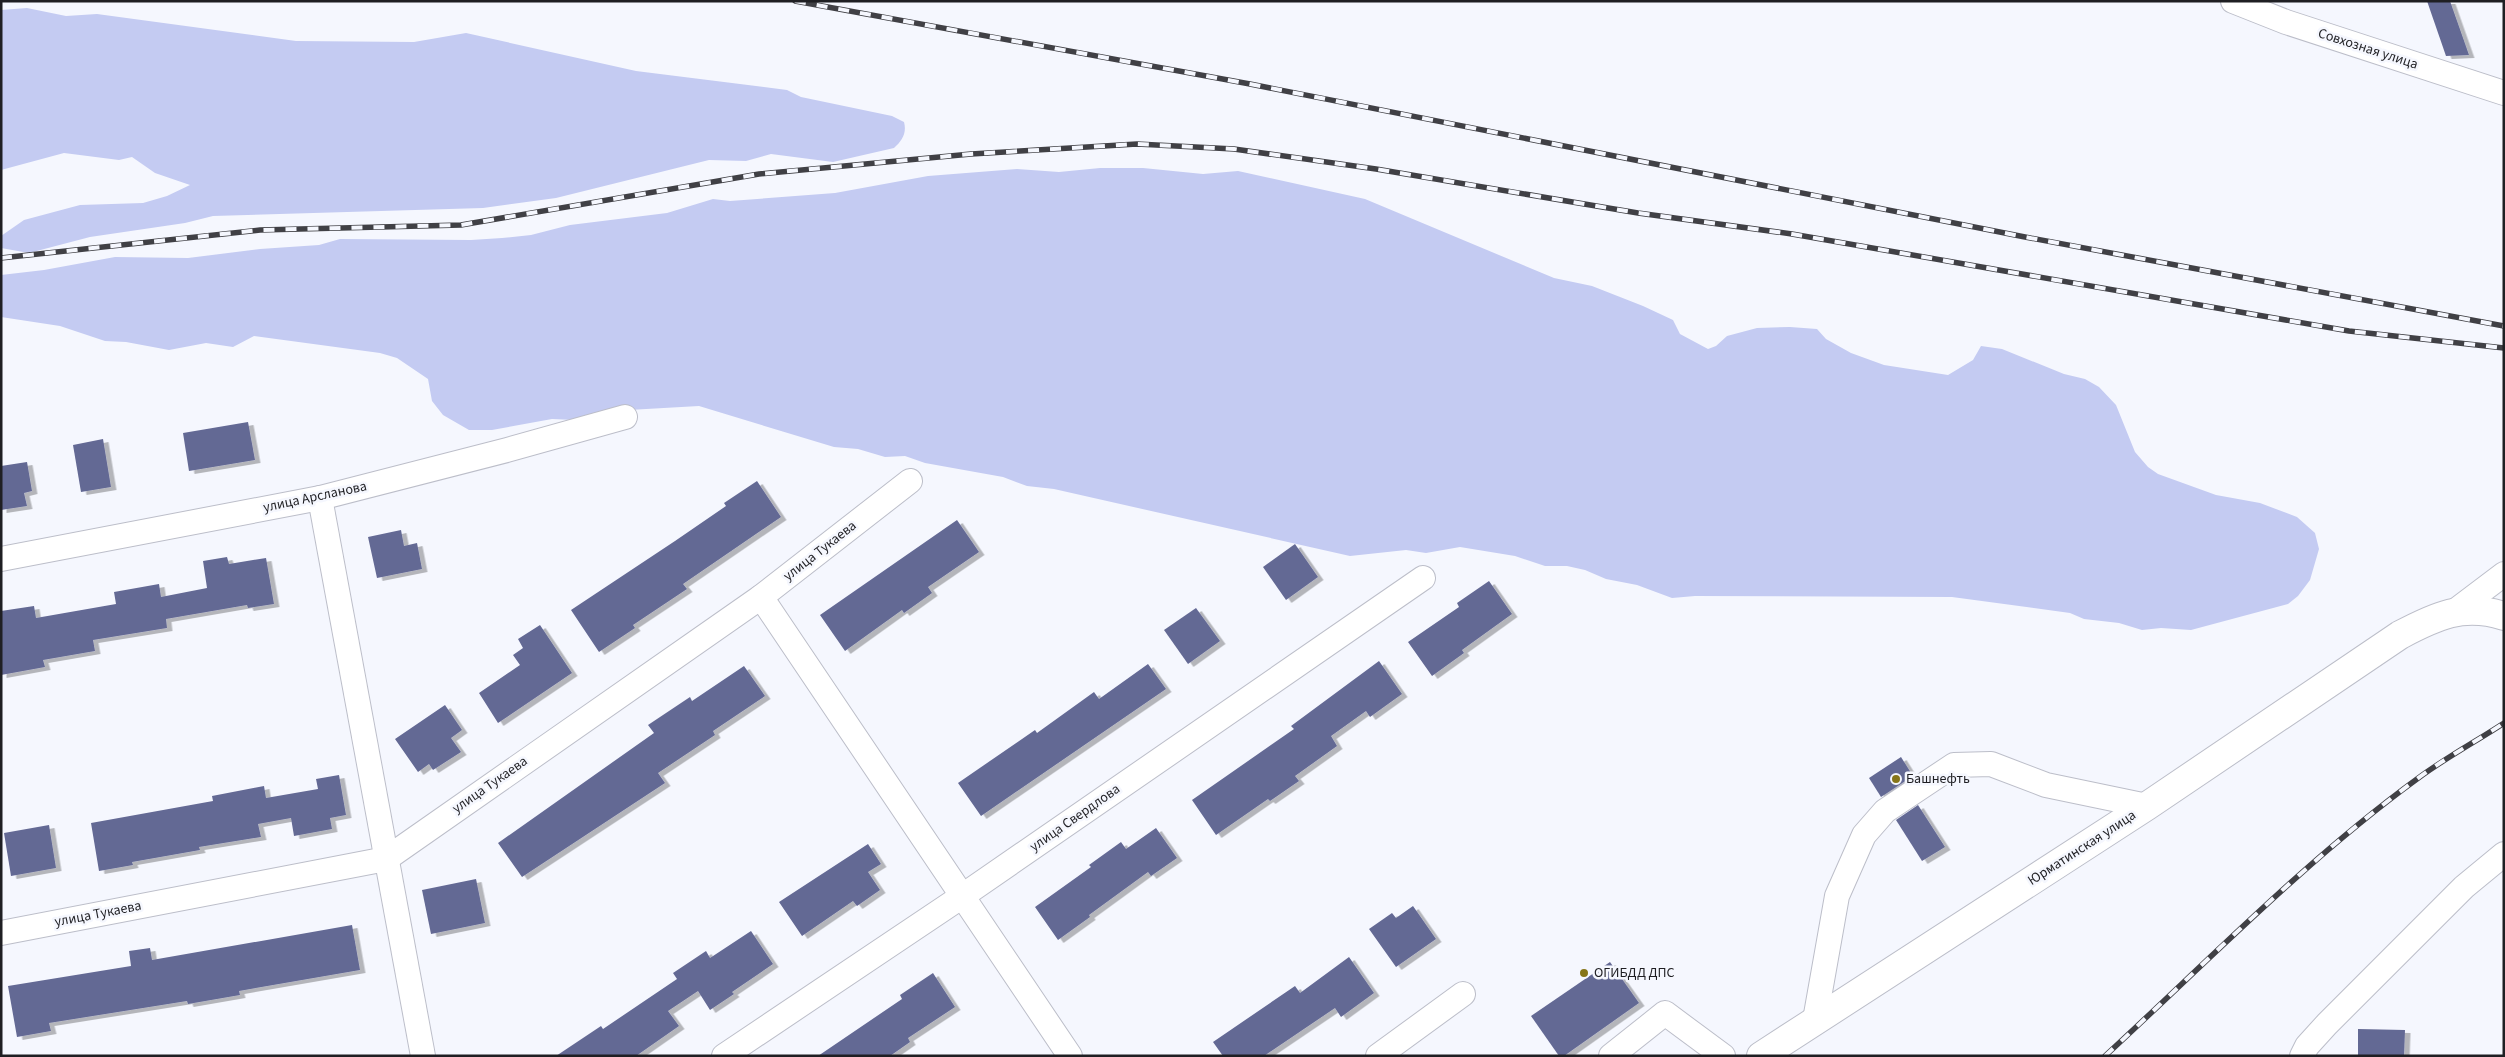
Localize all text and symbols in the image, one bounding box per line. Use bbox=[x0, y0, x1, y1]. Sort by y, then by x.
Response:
street label: Совхозная улица bbox=[2315, 23, 2421, 75]
street label: улица Арсланова bbox=[261, 476, 369, 518]
street label: улица Тукаева bbox=[779, 516, 861, 586]
street label: улица Тукаева bbox=[448, 752, 532, 818]
place label: Башнефть bbox=[1906, 769, 1970, 789]
marker: Башнефть bbox=[1890, 773, 1902, 785]
street label: улица Свердлова bbox=[1026, 779, 1124, 857]
street label: Юрматинская улица bbox=[2024, 805, 2140, 891]
street label: улица Тукаева bbox=[53, 896, 143, 932]
place label: ОГИБДД ДПС bbox=[1594, 963, 1674, 983]
marker: ОГИБДД ДПС bbox=[1578, 967, 1590, 979]

